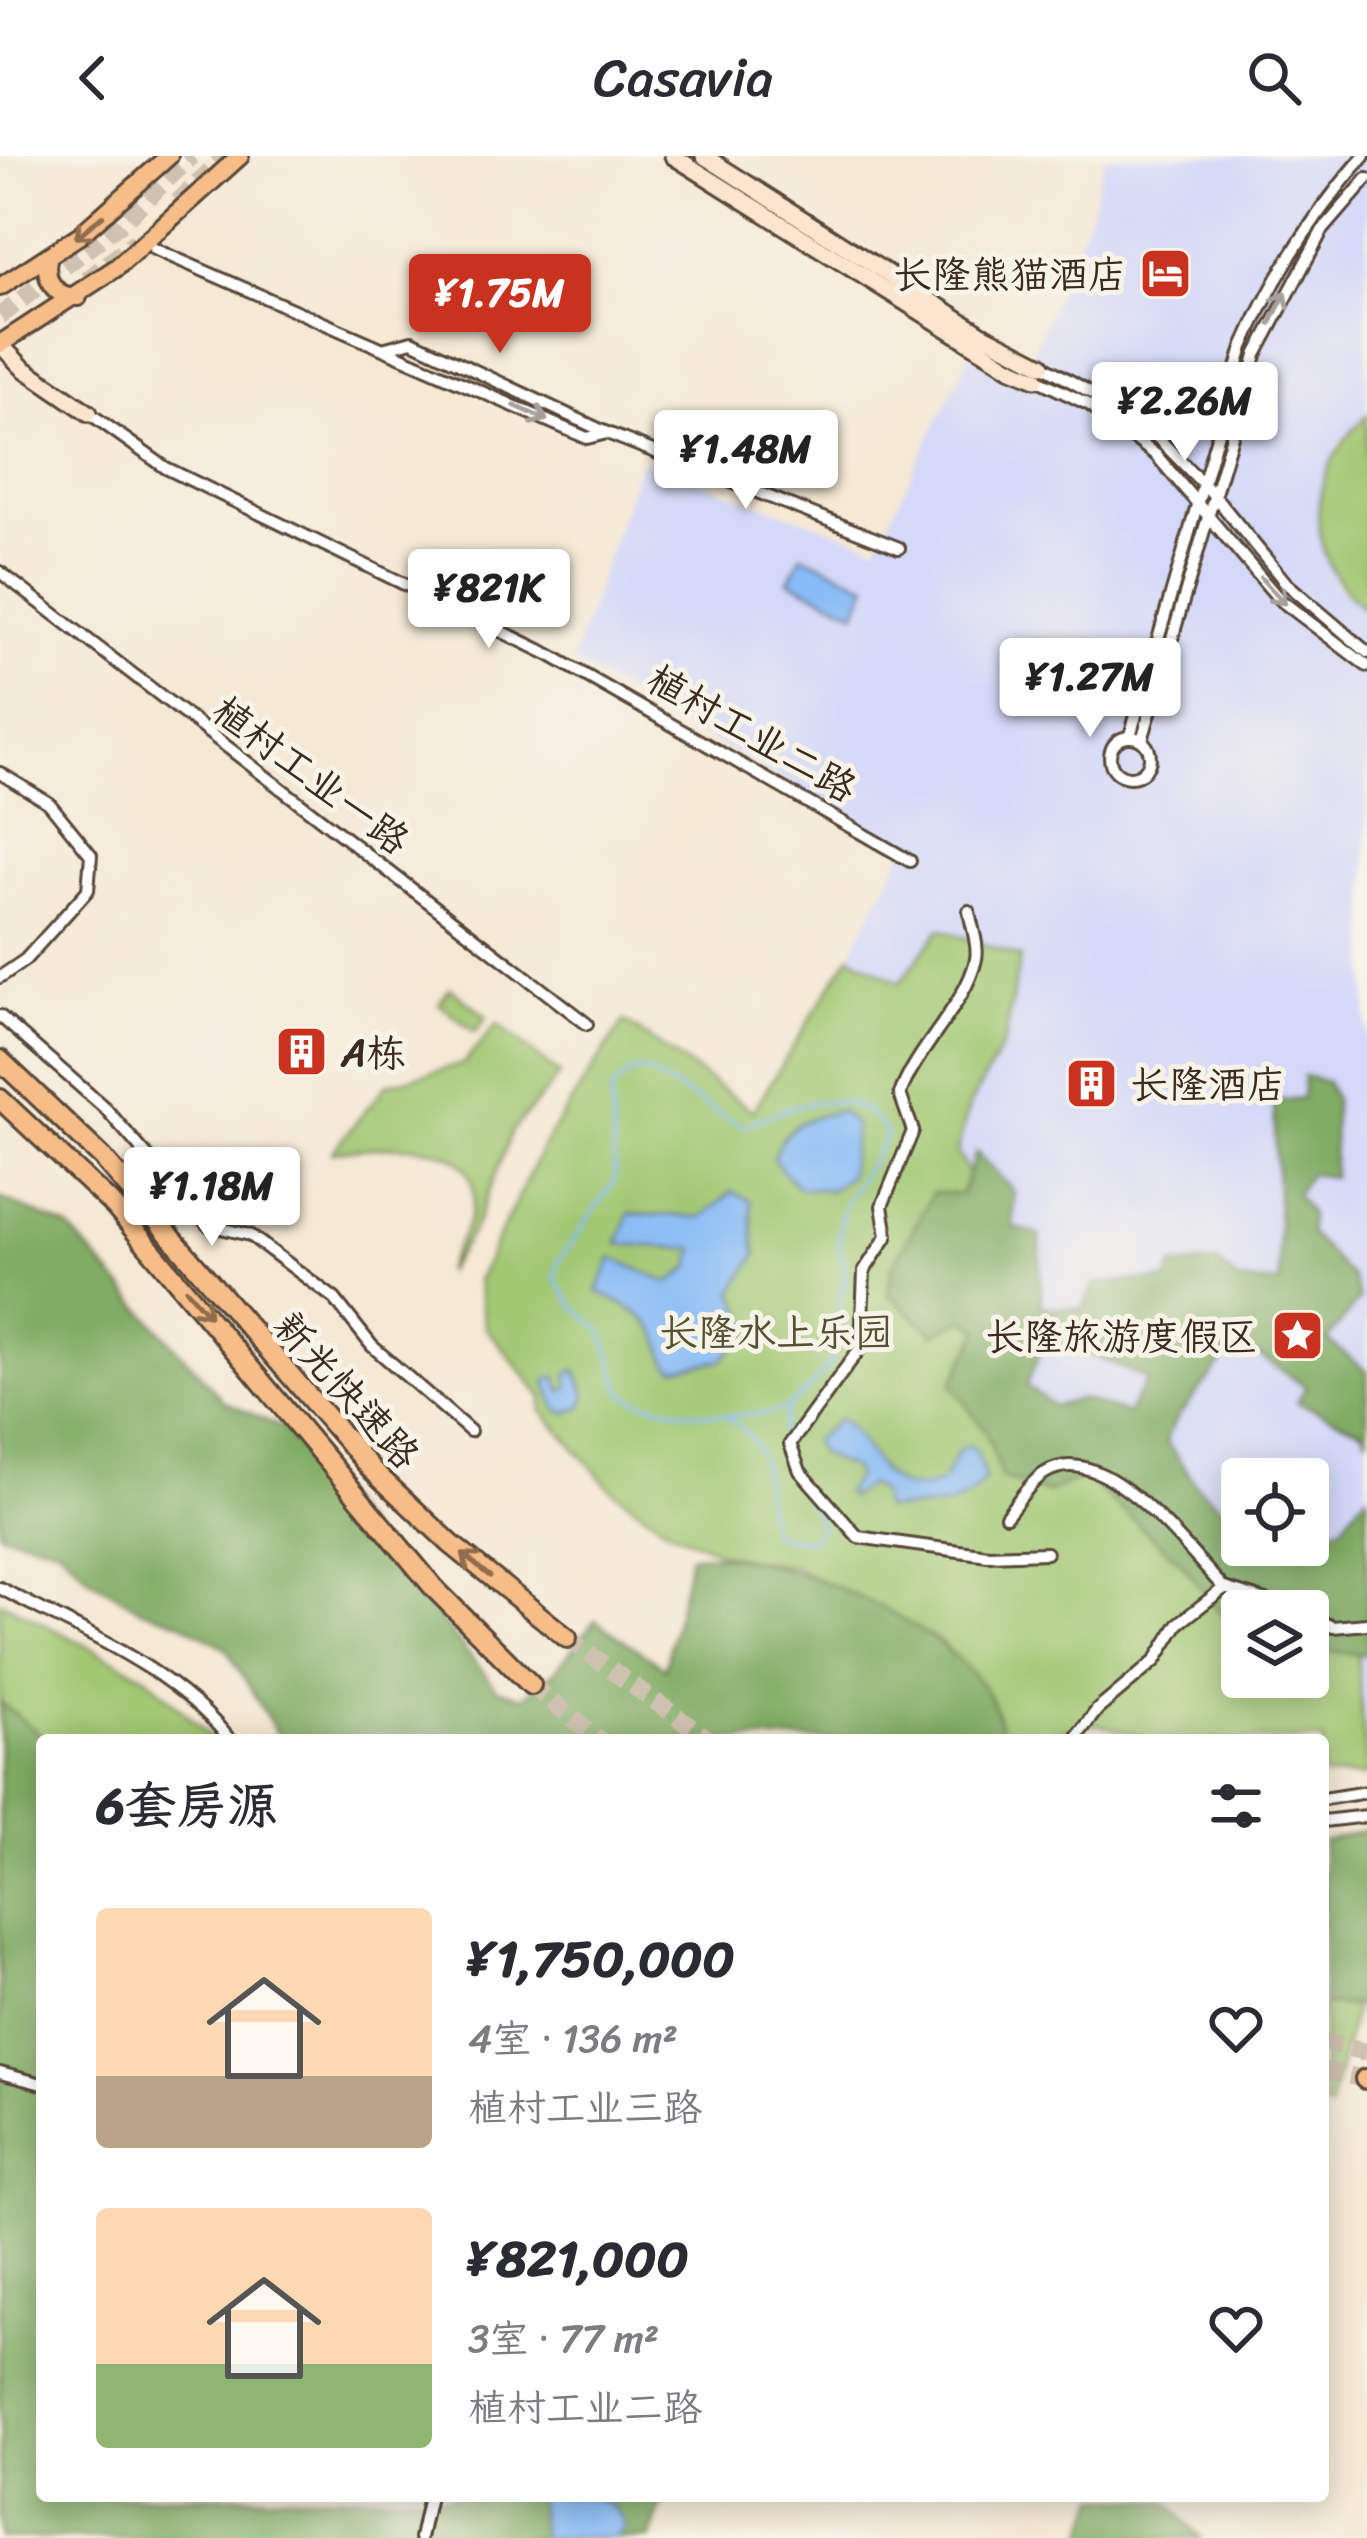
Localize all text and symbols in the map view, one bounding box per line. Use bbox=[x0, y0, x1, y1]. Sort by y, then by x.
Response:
text: Casavia bbox=[594, 30, 773, 126]
icon: back bbox=[60, 45, 126, 111]
icon: search bbox=[1241, 45, 1307, 111]
one-way arrow bbox=[74, 213, 105, 241]
place label: 长隆熊猫酒店 bbox=[893, 240, 1127, 309]
hotel icon: 长隆熊猫酒店 bbox=[1138, 246, 1194, 302]
pin: ¥1.75M bbox=[402, 254, 598, 356]
text: ¥1.75M bbox=[436, 258, 564, 327]
one-way arrow bbox=[1268, 291, 1290, 327]
pin: ¥2.26M bbox=[1087, 362, 1283, 464]
text: ¥2.26M bbox=[1119, 366, 1251, 435]
one-way arrow bbox=[513, 404, 549, 426]
pin: ¥1.48M bbox=[648, 410, 844, 512]
text: ¥1.48M bbox=[681, 414, 811, 483]
pin: ¥821K bbox=[405, 549, 573, 651]
text: ¥821K bbox=[435, 553, 543, 622]
one-way arrow bbox=[1259, 575, 1286, 605]
pin: ¥1.27M bbox=[992, 638, 1188, 740]
text: ¥1.27M bbox=[1027, 642, 1153, 711]
street label: 植村工业二路 bbox=[633, 645, 871, 821]
street label: 植村工业一路 bbox=[197, 677, 425, 873]
place label: A栋 bbox=[340, 1018, 406, 1087]
building icon: A栋 bbox=[274, 1024, 330, 1080]
place label: 长隆酒店 bbox=[1130, 1050, 1286, 1119]
building icon: 长隆酒店 bbox=[1063, 1056, 1119, 1112]
pin: ¥1.18M bbox=[114, 1147, 310, 1249]
text: ¥1.18M bbox=[151, 1151, 273, 1220]
one-way arrow bbox=[183, 1287, 211, 1318]
street label: 新光快速路 bbox=[256, 1294, 438, 1486]
park label: 长隆水上乐园 bbox=[659, 1298, 893, 1367]
place label: 长隆旅游度假区 bbox=[985, 1302, 1258, 1371]
place icon: 长隆旅游度假区 bbox=[1269, 1308, 1325, 1364]
map controls bbox=[1221, 1458, 1329, 1698]
button: locate bbox=[1221, 1458, 1329, 1566]
one-way arrow bbox=[461, 1551, 492, 1579]
button: layers bbox=[1221, 1590, 1329, 1698]
text: 6套房源 bbox=[96, 1761, 278, 1851]
icon: filters bbox=[1203, 1773, 1269, 1839]
text: ¥1,750,000 bbox=[468, 1914, 735, 2004]
icon: home bbox=[192, 1956, 336, 2100]
icon: heart bbox=[1203, 1995, 1269, 2061]
text: 4室 · 136 m² bbox=[468, 2004, 678, 2073]
text: 植村工业三路 bbox=[468, 2073, 702, 2142]
text: ¥821,000 bbox=[468, 2214, 689, 2304]
icon: home bbox=[192, 2256, 336, 2400]
icon: heart bbox=[1203, 2295, 1269, 2361]
text: 3室 · 77 m² bbox=[468, 2304, 659, 2373]
text: 植村工业二路 bbox=[468, 2373, 702, 2442]

